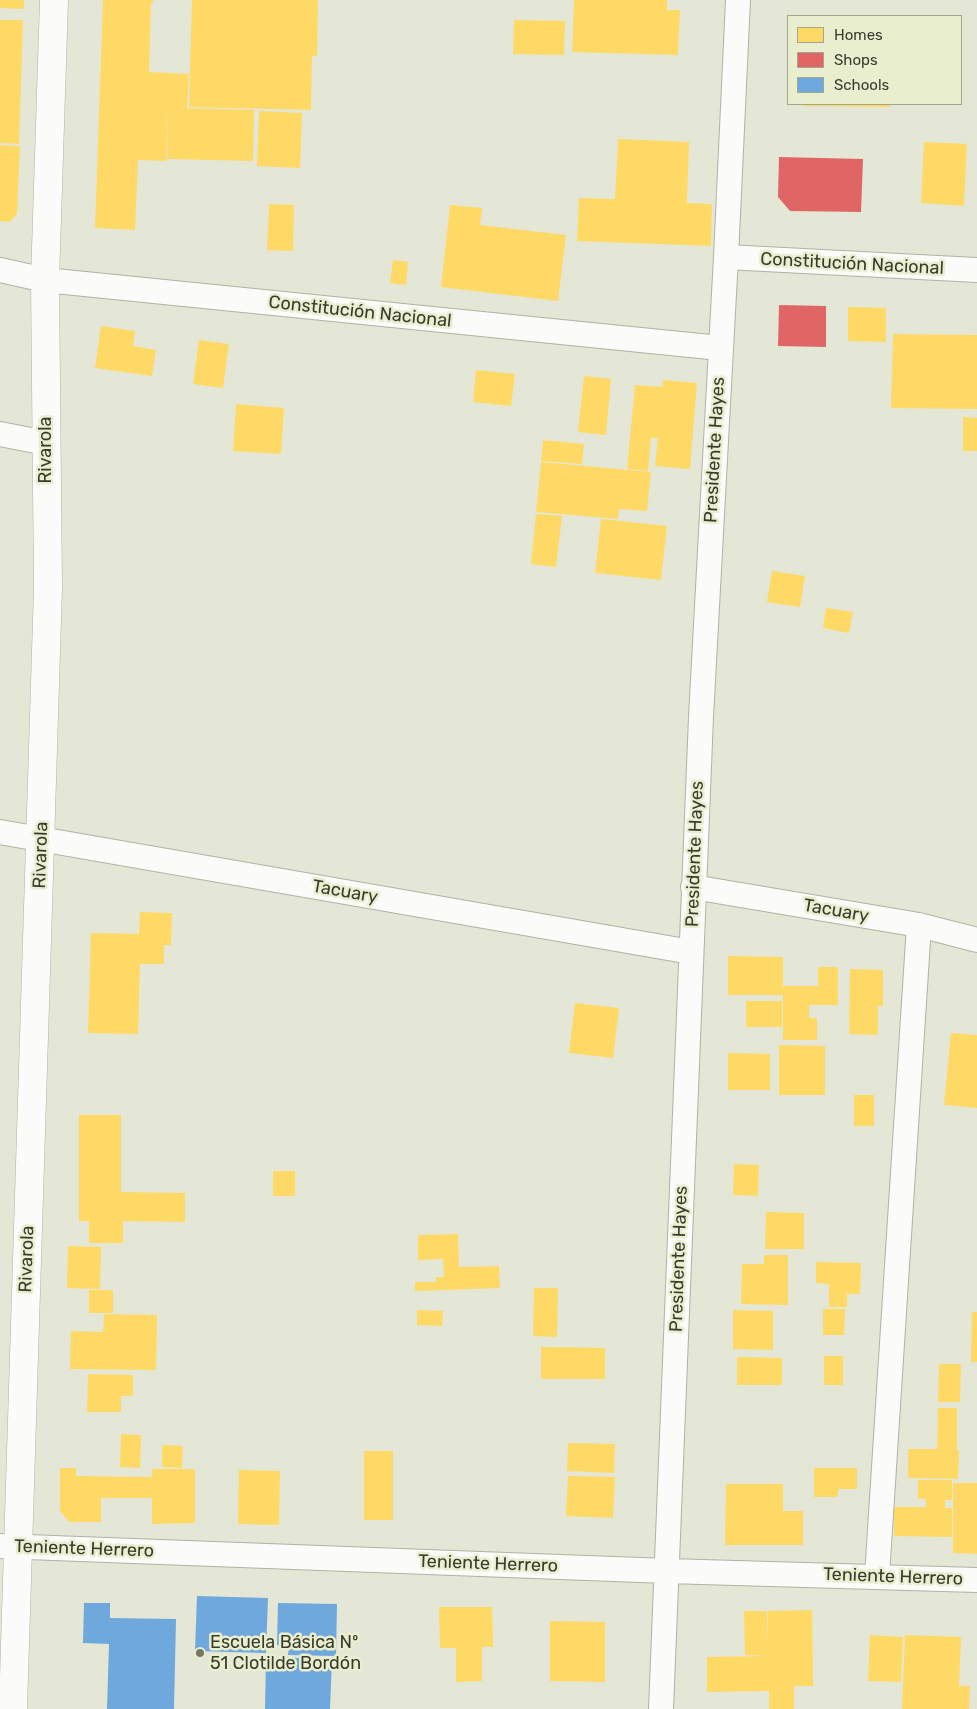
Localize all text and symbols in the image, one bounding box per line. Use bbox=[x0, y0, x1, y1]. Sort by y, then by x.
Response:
legend bbox=[787, 15, 962, 105]
text: Homes bbox=[834, 26, 883, 44]
text: Shops bbox=[834, 51, 878, 69]
text: Schools bbox=[834, 76, 889, 94]
street label: Constitución Nacional bbox=[760, 248, 944, 280]
street label: Constitución Nacional bbox=[267, 292, 453, 332]
street label: Presidente Hayes bbox=[700, 376, 730, 524]
street label: Rivarola bbox=[35, 417, 57, 483]
street label: Presidente Hayes bbox=[682, 780, 708, 928]
street label: Rivarola bbox=[29, 821, 53, 889]
street label: Tacuary bbox=[311, 876, 379, 908]
street label: Tacuary bbox=[802, 895, 870, 927]
street label: Presidente Hayes bbox=[666, 1185, 692, 1333]
street label: Rivarola bbox=[15, 1225, 39, 1293]
street label: Teniente Herrero bbox=[14, 1536, 154, 1562]
street label: Teniente Herrero bbox=[418, 1551, 558, 1577]
street label: Teniente Herrero bbox=[823, 1564, 963, 1590]
place label: Escuela Básica Nº 51 Clotilde Bordón bbox=[210, 1632, 361, 1675]
marker: Escuela Básica Nº 51 Clotilde Bordón bbox=[194, 1647, 206, 1659]

